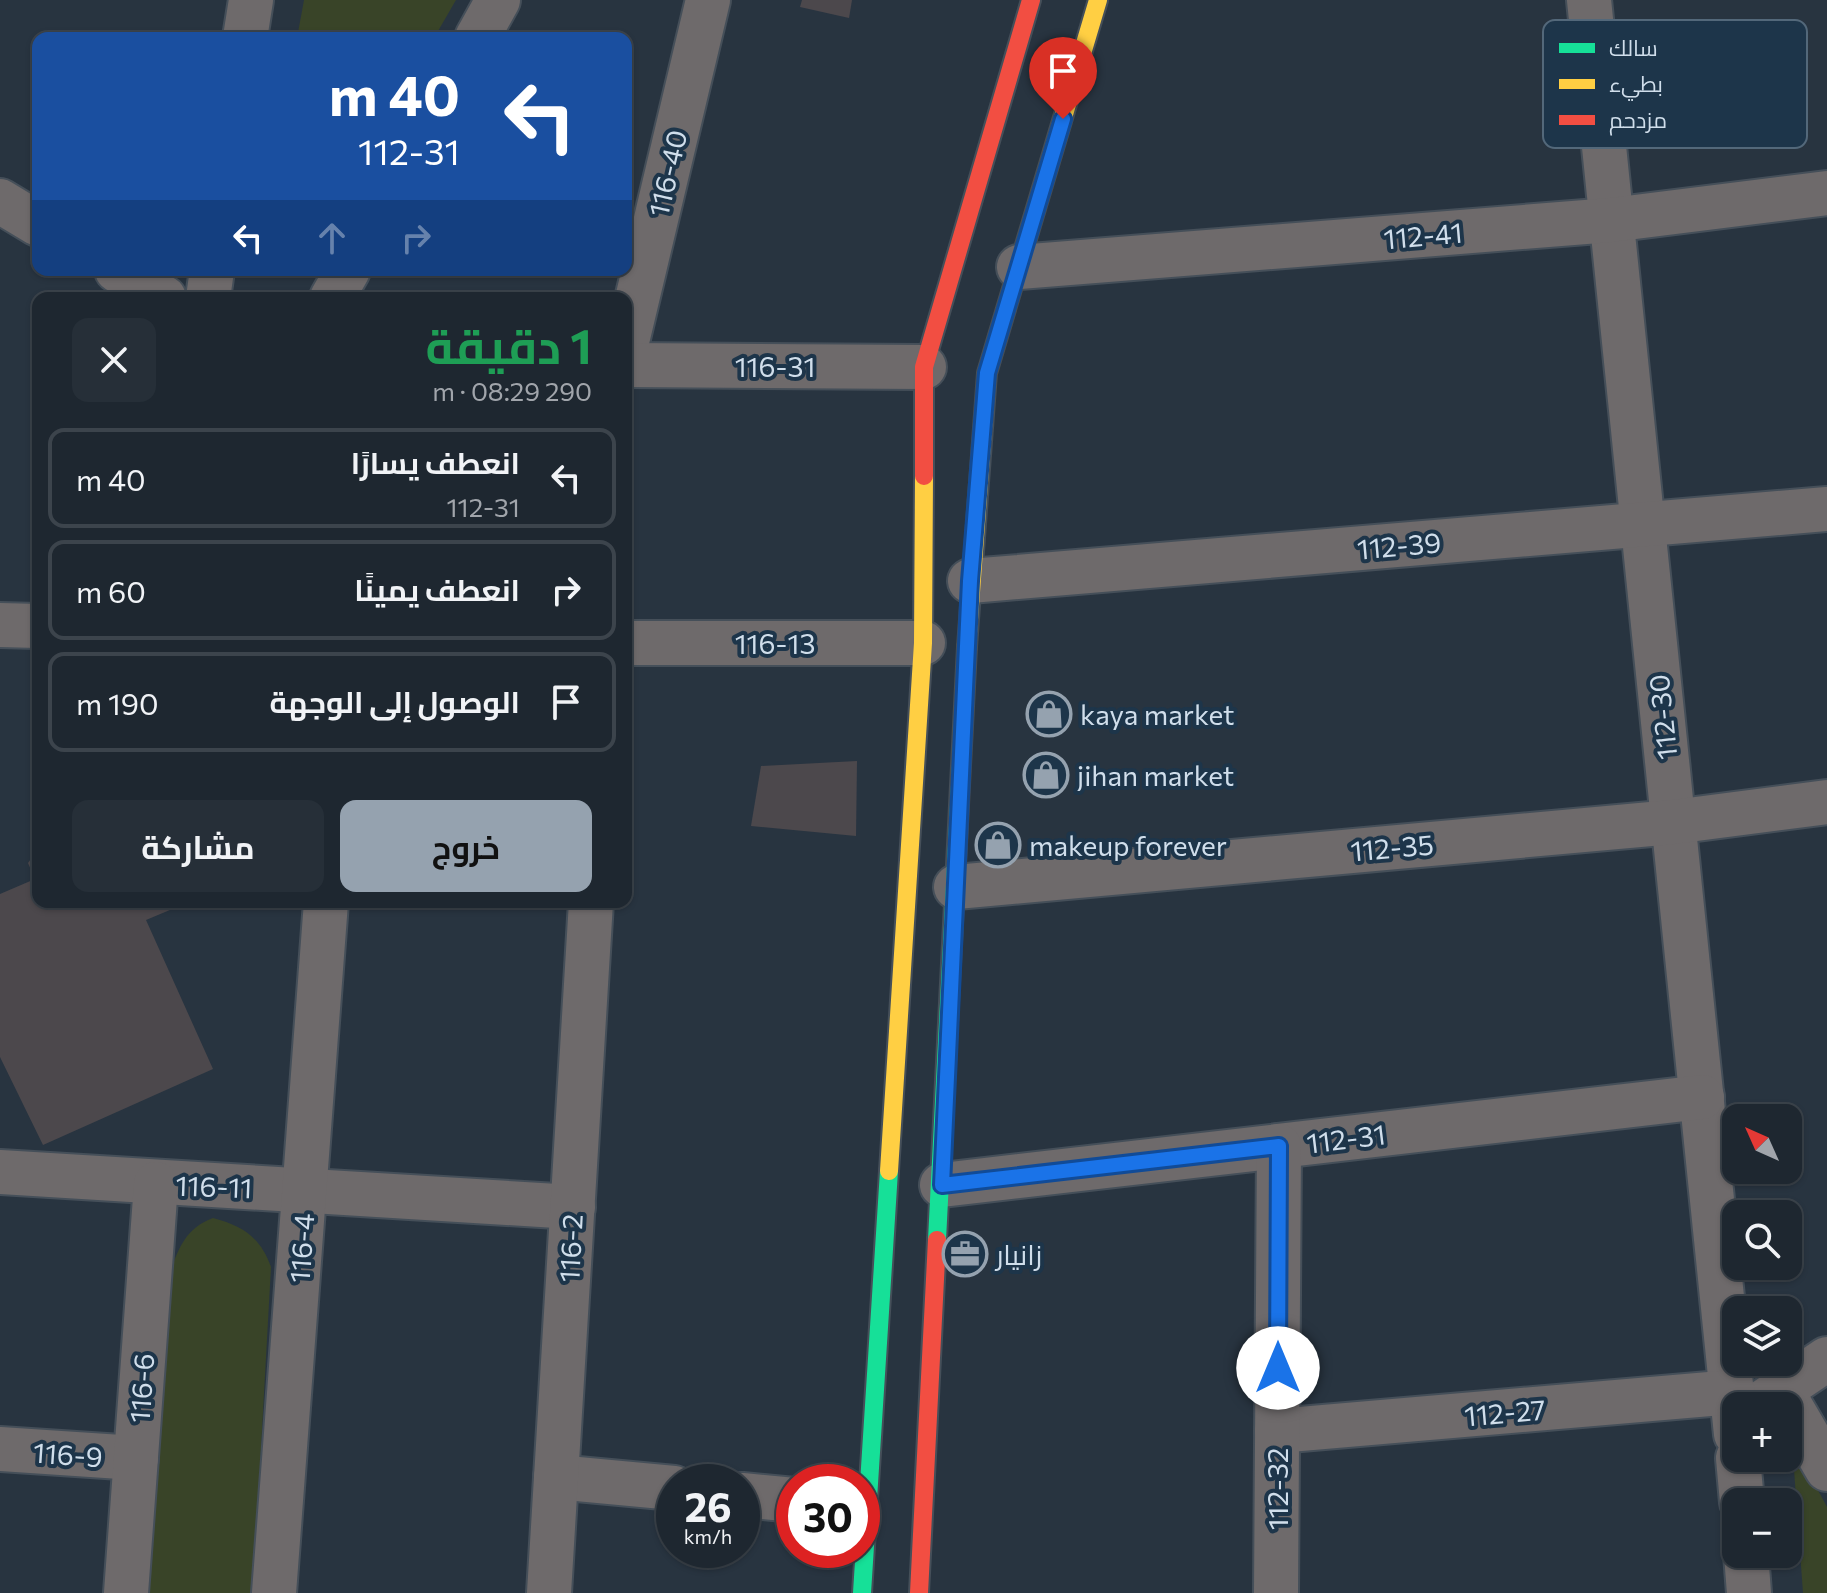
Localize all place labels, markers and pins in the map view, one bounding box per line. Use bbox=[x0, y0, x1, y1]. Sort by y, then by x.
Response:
pin bbox=[1029, 37, 1097, 119]
shop icon: kaya market bbox=[1025, 690, 1073, 738]
place label: kaya market bbox=[1080, 697, 1235, 731]
shop icon: jihan market bbox=[1022, 751, 1070, 799]
place label: jihan market bbox=[1077, 758, 1234, 792]
shop icon: makeup forever bbox=[974, 821, 1022, 869]
place label: makeup forever bbox=[1029, 828, 1227, 862]
office icon: زانيار bbox=[941, 1230, 989, 1278]
place label: زانيار bbox=[994, 1237, 1042, 1271]

